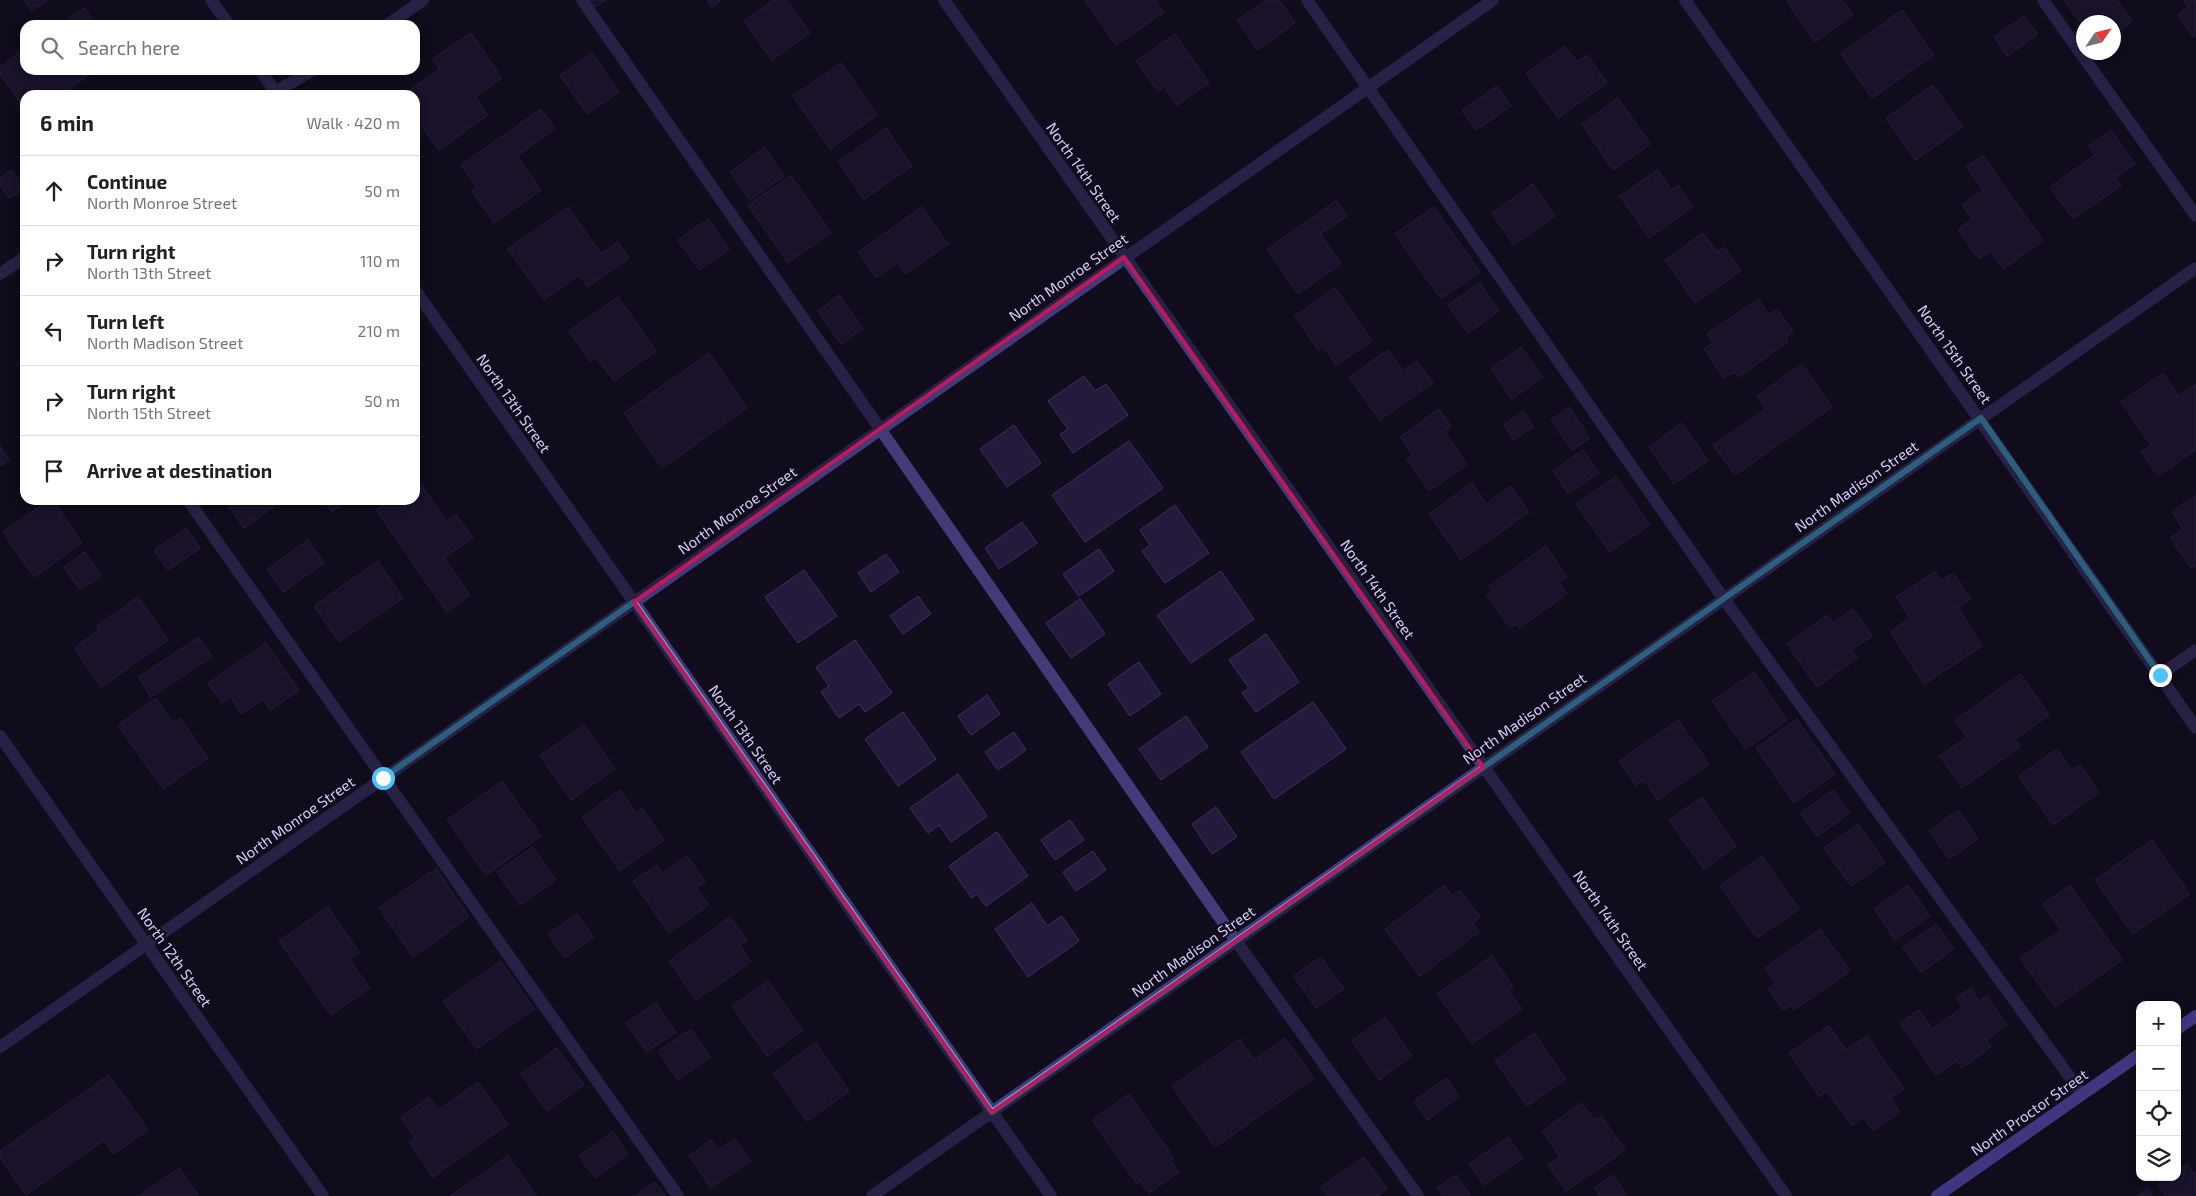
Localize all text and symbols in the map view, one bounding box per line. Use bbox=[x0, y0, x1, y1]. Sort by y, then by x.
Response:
north arrow bbox=[2076, 15, 2121, 60]
search box bbox=[20, 20, 420, 75]
icon: search bbox=[38, 34, 66, 62]
text: Search here bbox=[78, 36, 180, 59]
text: 6 min bbox=[40, 110, 94, 135]
text: Walk · 420 m bbox=[307, 113, 400, 132]
street label: North 14th Street bbox=[1043, 119, 1125, 226]
text: Continue bbox=[87, 170, 167, 193]
icon: ahead bbox=[40, 177, 68, 205]
text: 50 m bbox=[364, 181, 400, 200]
text: North Monroe Street bbox=[87, 193, 237, 212]
street label: North Monroe Street bbox=[1005, 229, 1131, 325]
text: Turn right bbox=[87, 240, 175, 263]
icon: right bbox=[40, 247, 68, 275]
text: 110 m bbox=[360, 251, 400, 270]
text: North 13th Street bbox=[87, 263, 211, 282]
street label: North 15th Street bbox=[1914, 301, 1996, 407]
text: Turn left bbox=[87, 310, 164, 333]
icon: left bbox=[40, 317, 68, 345]
text: 210 m bbox=[357, 321, 400, 340]
text: North Madison Street bbox=[87, 333, 243, 352]
street label: North 13th Street bbox=[473, 350, 555, 456]
text: Turn right bbox=[87, 380, 175, 403]
icon: right bbox=[40, 387, 68, 415]
text: 50 m bbox=[364, 391, 400, 410]
text: North 15th Street bbox=[87, 403, 211, 422]
street label: North Madison Street bbox=[1791, 436, 1921, 535]
icon: arrive bbox=[40, 457, 68, 485]
text: Arrive at destination bbox=[87, 459, 272, 482]
street label: North Monroe Street bbox=[674, 462, 800, 558]
street label: North 14th Street bbox=[1337, 536, 1419, 643]
route end bbox=[2149, 664, 2172, 687]
street label: North Madison Street bbox=[1459, 668, 1589, 767]
street label: North 13th Street bbox=[705, 681, 787, 787]
route start bbox=[372, 767, 395, 790]
street label: North Monroe Street bbox=[232, 772, 358, 868]
street label: North 14th Street bbox=[1570, 867, 1652, 974]
street label: North Madison Street bbox=[1128, 901, 1258, 1000]
street label: North 12th Street bbox=[134, 904, 216, 1010]
map controls bbox=[2136, 1001, 2181, 1181]
button: + bbox=[2136, 1001, 2181, 1046]
button: − bbox=[2136, 1046, 2181, 1091]
street label: North Proctor Street bbox=[1967, 1065, 2091, 1159]
button: locate bbox=[2136, 1091, 2181, 1136]
button: layers bbox=[2136, 1136, 2181, 1181]

